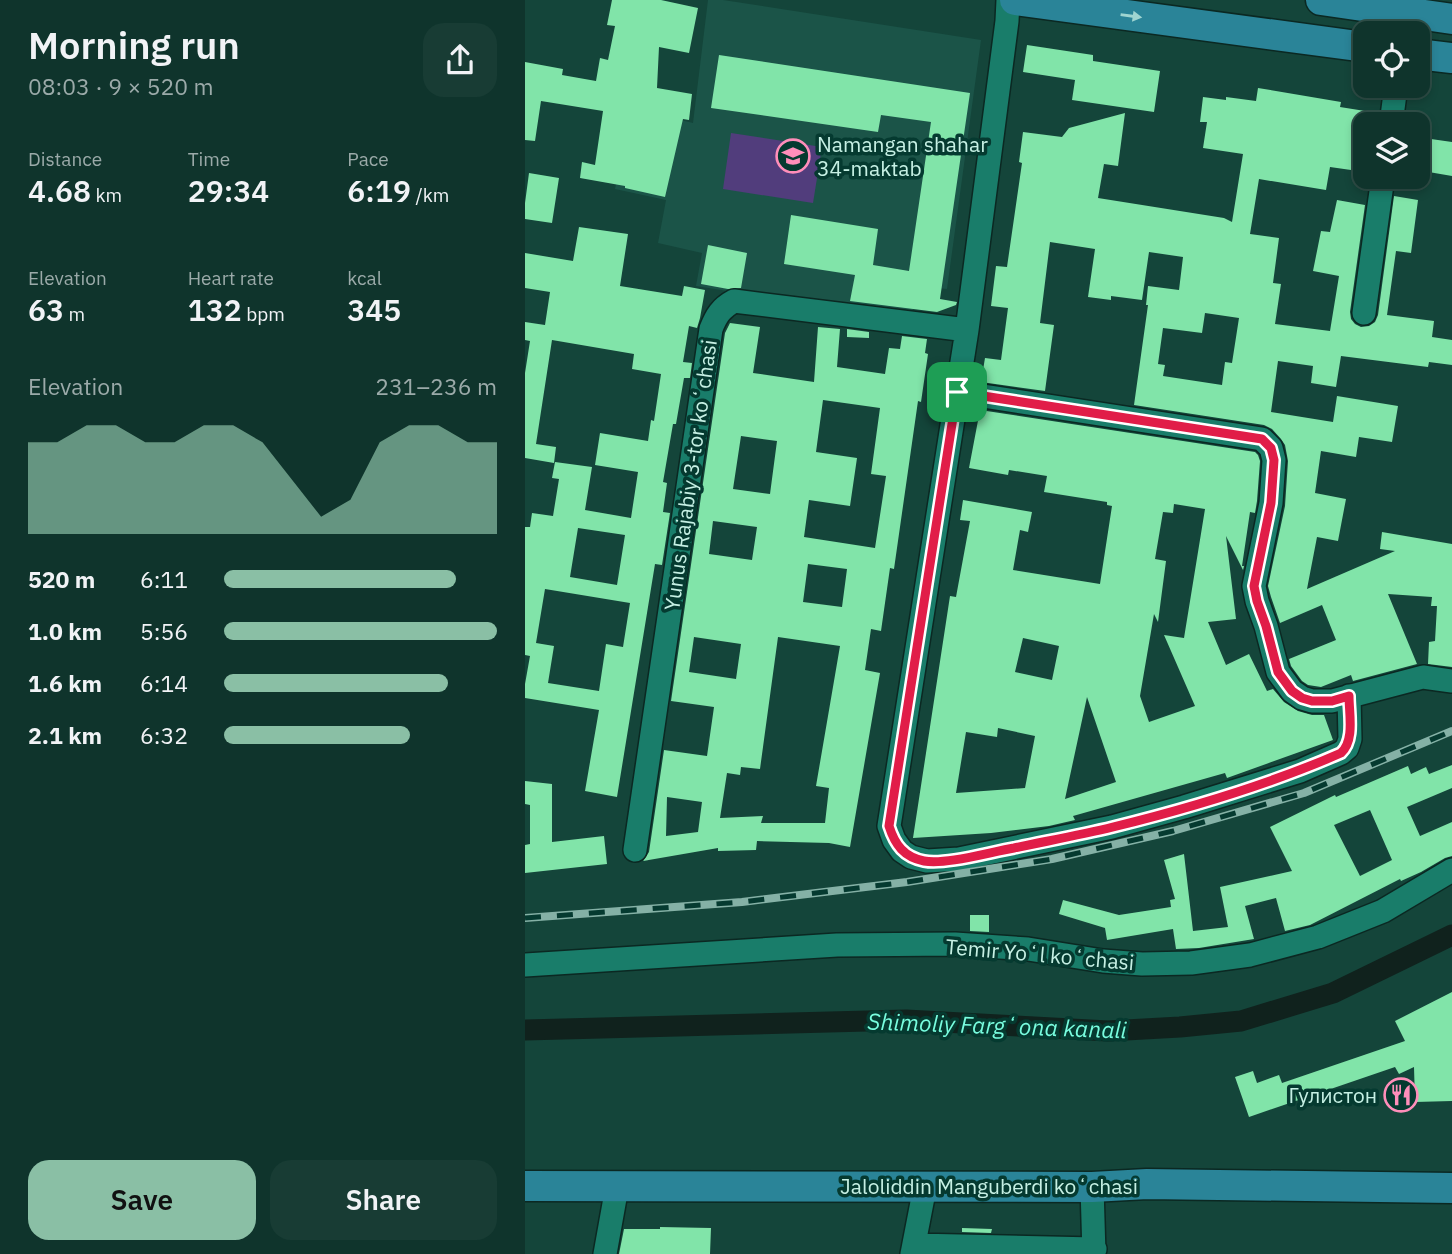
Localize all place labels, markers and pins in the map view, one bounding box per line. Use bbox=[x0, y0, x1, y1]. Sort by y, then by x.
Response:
place label: Namangan shahar 34-maktab bbox=[817, 130, 988, 182]
school or university icon: Namangan shahar 34-maktab bbox=[774, 137, 812, 175]
pin bbox=[927, 362, 987, 422]
restaurant icon: Гулистон bbox=[1382, 1076, 1420, 1114]
place label: Гулистон bbox=[1289, 1081, 1377, 1109]

